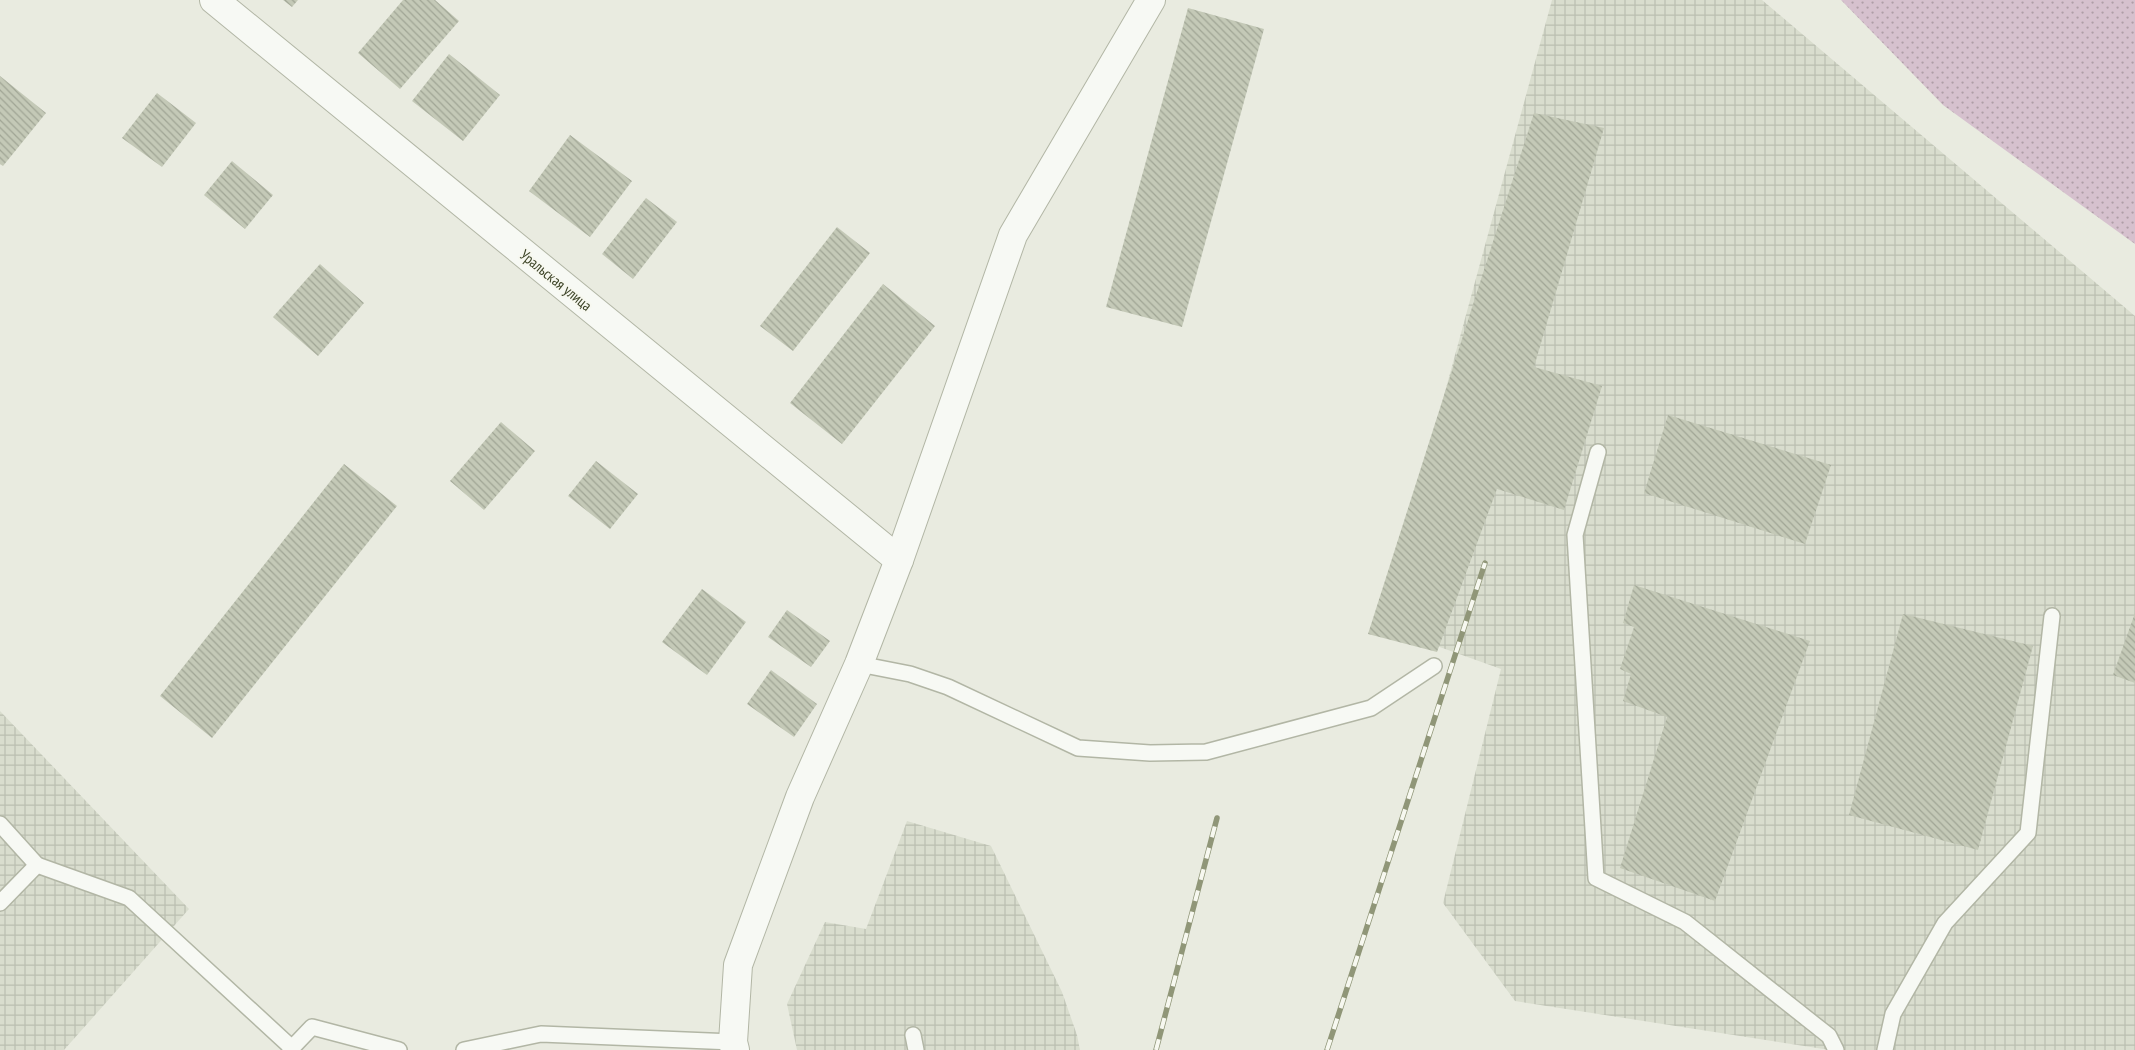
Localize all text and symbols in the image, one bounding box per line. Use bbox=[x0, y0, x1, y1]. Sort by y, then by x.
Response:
street label: Уральская улица bbox=[516, 245, 596, 315]

